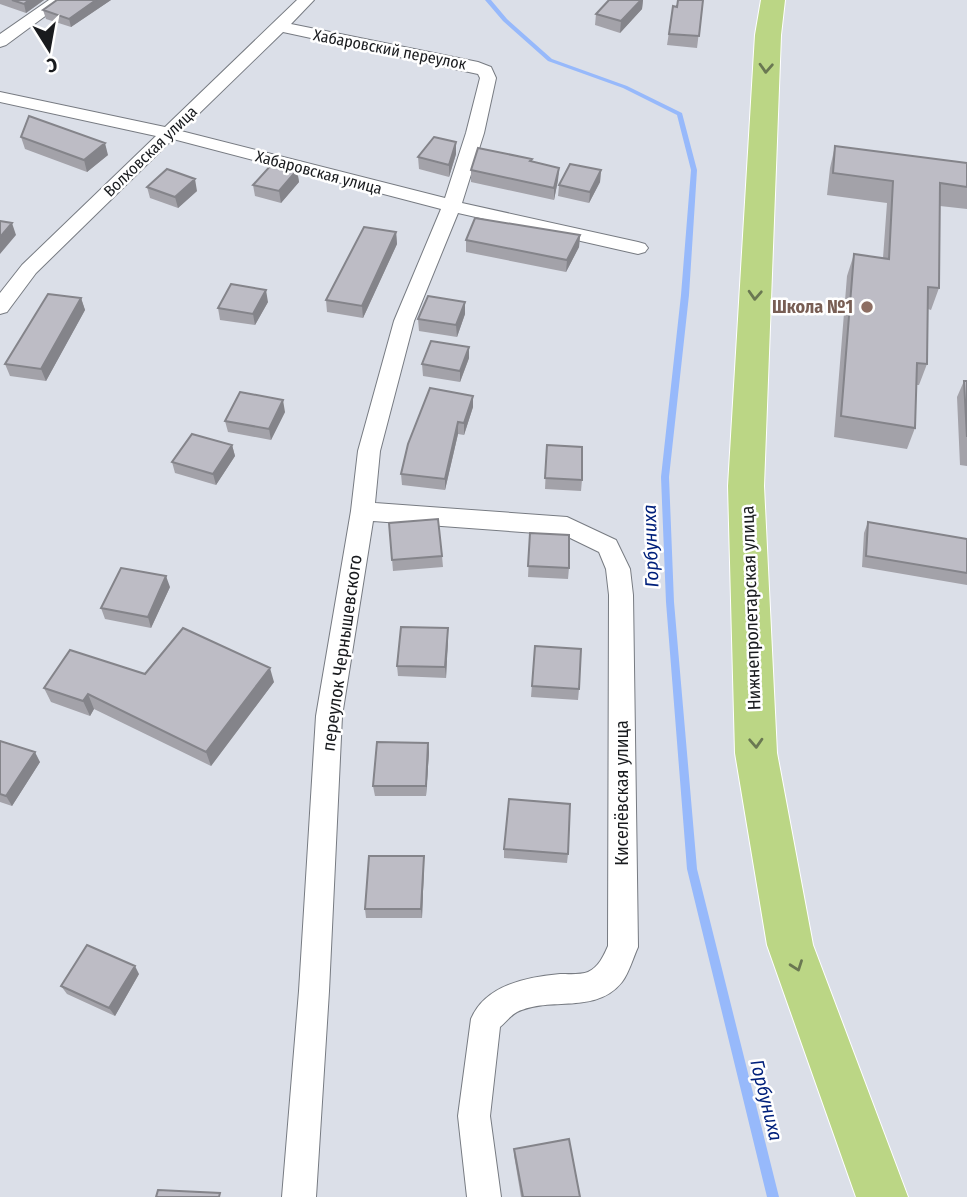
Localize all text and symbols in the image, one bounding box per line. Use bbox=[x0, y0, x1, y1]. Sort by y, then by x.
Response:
north arrow bbox=[14, 14, 84, 84]
street label: Хабаровский переулок bbox=[312, 25, 469, 74]
text: С bbox=[45, 53, 59, 77]
one-way arrow bbox=[759, 63, 774, 74]
street label: Волховская улица bbox=[100, 102, 201, 201]
street label: Хабаровская улица bbox=[254, 146, 384, 199]
one-way arrow bbox=[747, 290, 762, 301]
place label: Школа №1 bbox=[772, 296, 853, 318]
marker: Школа №1 bbox=[859, 299, 875, 315]
water label: Горбуниха bbox=[638, 504, 663, 588]
street label: Нижнепролетарская улица bbox=[736, 505, 766, 711]
street label: переулок Чернышевского bbox=[317, 553, 367, 753]
street label: Киселёвская улица bbox=[611, 720, 633, 866]
one-way arrow bbox=[748, 738, 763, 749]
one-way arrow bbox=[789, 959, 803, 971]
water label: Горбуниха bbox=[745, 1057, 788, 1143]

